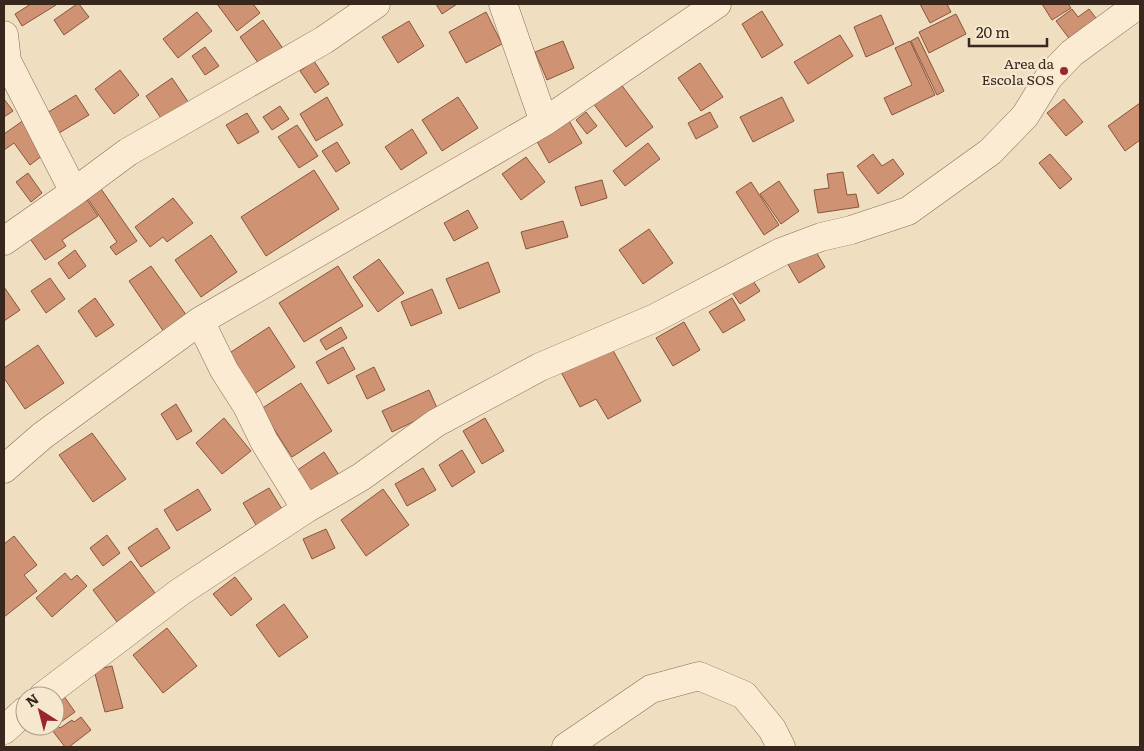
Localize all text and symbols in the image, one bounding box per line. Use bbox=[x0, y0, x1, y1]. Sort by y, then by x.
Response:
scale bar bbox=[969, 15, 1046, 47]
text: 20 m bbox=[976, 20, 1010, 43]
place label: Area da Escola SOS bbox=[981, 53, 1054, 89]
marker: Area da Escola SOS bbox=[1058, 65, 1070, 77]
north arrow bbox=[15, 686, 65, 736]
text: N bbox=[21, 688, 43, 711]

